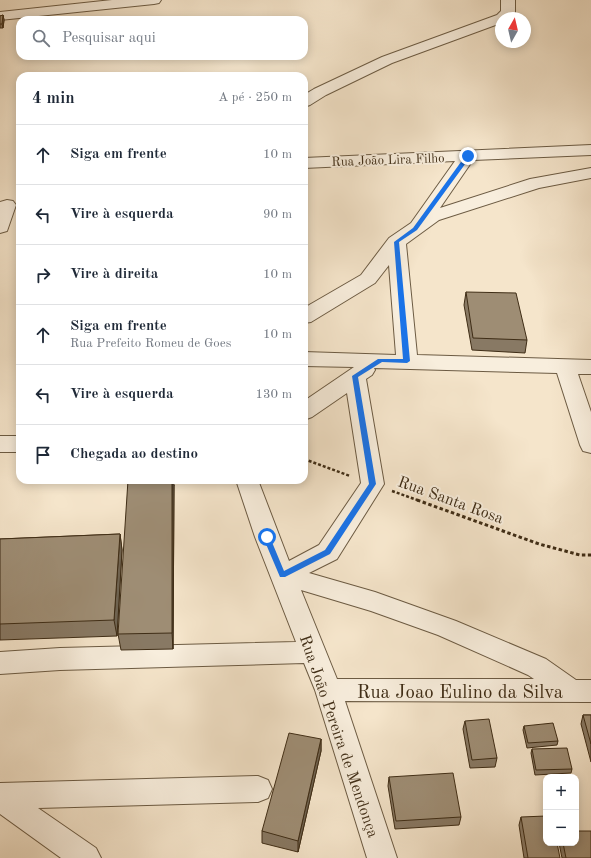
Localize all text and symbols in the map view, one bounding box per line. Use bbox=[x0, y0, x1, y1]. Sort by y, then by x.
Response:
north arrow bbox=[495, 12, 531, 48]
search box bbox=[16, 16, 308, 60]
icon: search bbox=[30, 27, 52, 49]
text: Pesquisar aqui bbox=[62, 31, 156, 46]
text: 4 min bbox=[32, 90, 75, 107]
text: A pé · 250 m bbox=[218, 91, 292, 104]
icon: ahead bbox=[32, 144, 54, 166]
text: Siga em frente bbox=[70, 147, 167, 162]
route end bbox=[459, 147, 477, 165]
text: 10 m bbox=[263, 148, 292, 161]
street label: Rua João Lira Filho bbox=[331, 152, 445, 169]
icon: left bbox=[32, 204, 54, 226]
text: Vire à esquerda bbox=[70, 207, 174, 222]
text: 90 m bbox=[263, 208, 292, 221]
icon: right bbox=[32, 264, 54, 286]
text: Vire à direita bbox=[70, 267, 158, 282]
text: 10 m bbox=[263, 268, 292, 281]
text: Siga em frente bbox=[70, 319, 167, 334]
icon: ahead bbox=[32, 324, 54, 346]
text: 10 m bbox=[263, 328, 292, 341]
text: Rua Prefeito Romeu de Goes bbox=[70, 337, 231, 350]
icon: left bbox=[32, 384, 54, 406]
text: Vire à esquerda bbox=[70, 387, 174, 402]
text: 130 m bbox=[255, 388, 292, 401]
icon: arrive bbox=[32, 444, 54, 466]
text: Chegada ao destino bbox=[70, 447, 198, 462]
street label: Rua Santa Rosa bbox=[395, 474, 505, 527]
route start bbox=[258, 528, 276, 546]
street label: Rua João Pereira de Mendonça bbox=[296, 633, 380, 840]
street label: Rua Joao Eulino da Silva bbox=[357, 684, 564, 703]
map controls bbox=[543, 774, 579, 846]
button: + bbox=[543, 774, 579, 810]
button: − bbox=[543, 810, 579, 846]

